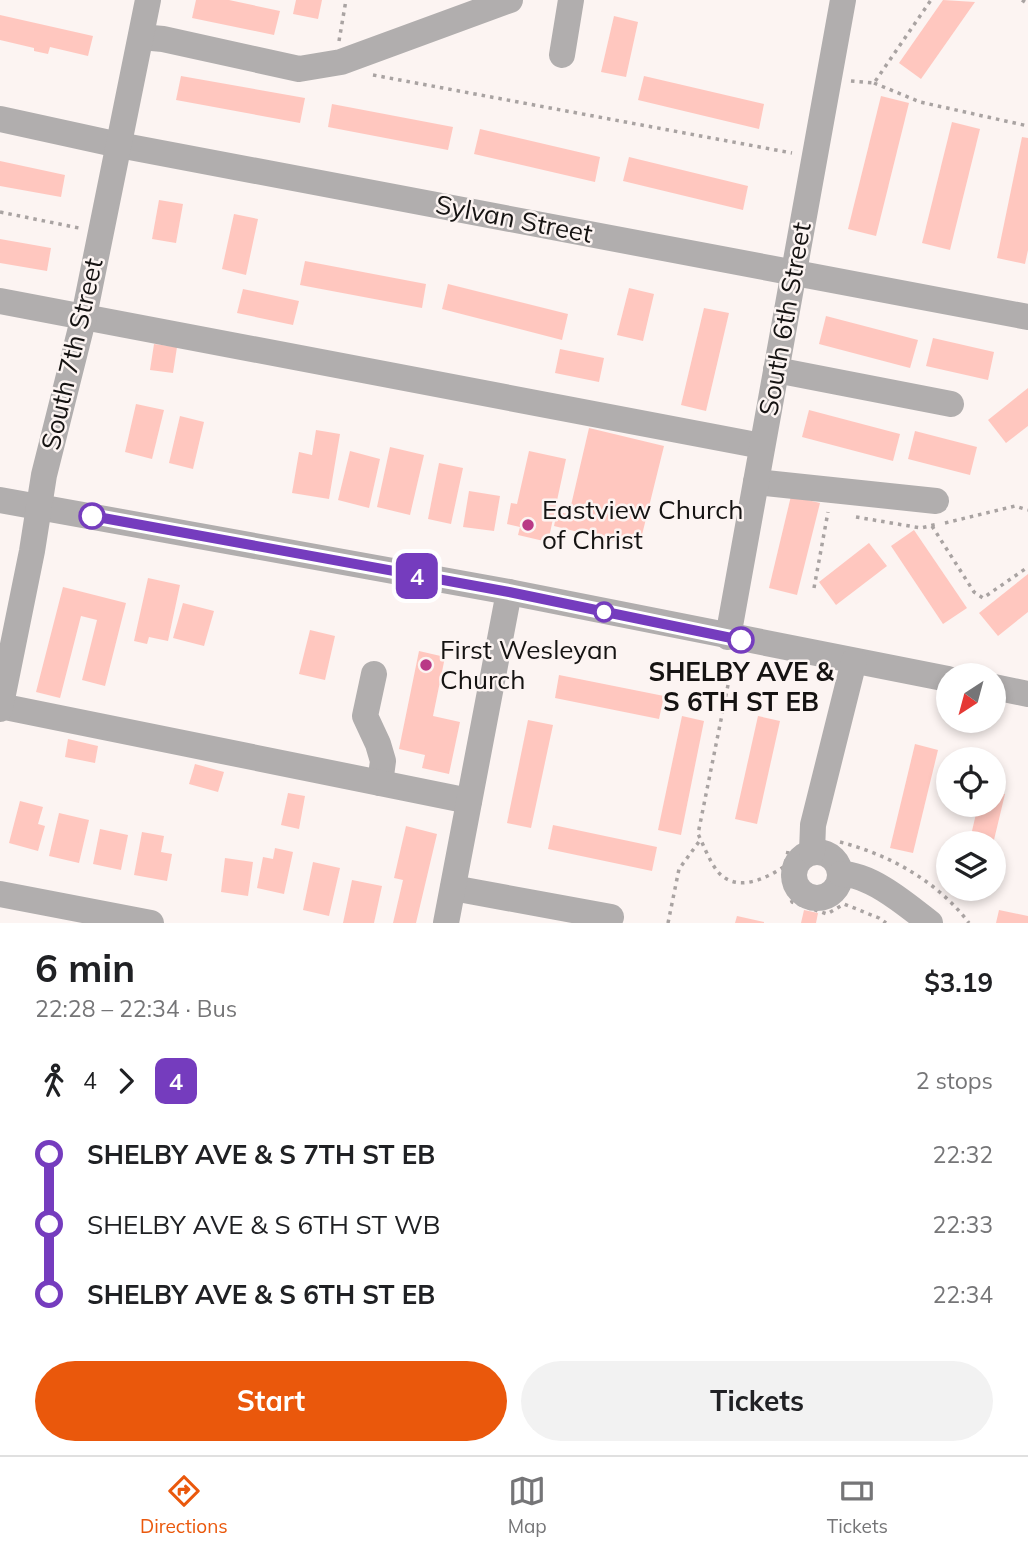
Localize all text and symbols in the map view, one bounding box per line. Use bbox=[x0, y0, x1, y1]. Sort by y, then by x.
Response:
street label: Sylvan Street bbox=[433, 187, 595, 250]
street label: South 6th Street bbox=[751, 220, 818, 418]
street label: South 7th Street bbox=[33, 255, 110, 453]
place label: Eastview Church of Christ bbox=[542, 493, 743, 556]
unlabelled marker bbox=[79, 503, 105, 529]
marker: Eastview Church of Christ bbox=[520, 517, 536, 533]
line badge: 4 bbox=[394, 553, 440, 599]
text: 4 bbox=[410, 561, 424, 591]
unlabelled marker bbox=[594, 602, 614, 622]
marker: SHELBY AVE & S 6TH ST EB bbox=[728, 627, 754, 653]
place label: First Wesleyan Church bbox=[440, 633, 618, 696]
place label: SHELBY AVE & S 6TH ST EB bbox=[648, 655, 835, 718]
marker: First Wesleyan Church bbox=[418, 657, 434, 673]
north arrow bbox=[936, 663, 1006, 733]
map controls bbox=[936, 663, 1006, 901]
button: locate bbox=[936, 747, 1006, 817]
button: layers bbox=[936, 831, 1006, 901]
text: 6 min bbox=[35, 944, 135, 992]
text: $3.19 bbox=[924, 966, 993, 999]
text: 22:28 – 22:34 · Bus bbox=[35, 994, 237, 1023]
icon: walk bbox=[35, 1062, 73, 1100]
icon: forward bbox=[107, 1062, 145, 1100]
text: 4 bbox=[83, 1066, 97, 1095]
text: 4 bbox=[169, 1066, 183, 1096]
text: 2 stops bbox=[916, 1066, 993, 1095]
text: SHELBY AVE & S 7TH ST EB bbox=[87, 1138, 435, 1171]
text: 22:32 bbox=[933, 1140, 993, 1169]
text: SHELBY AVE & S 6TH ST WB bbox=[87, 1208, 440, 1241]
text: 22:33 bbox=[933, 1210, 993, 1239]
text: SHELBY AVE & S 6TH ST EB bbox=[87, 1278, 435, 1311]
text: 22:34 bbox=[933, 1280, 993, 1309]
button: Start bbox=[35, 1361, 507, 1441]
button: Tickets bbox=[521, 1361, 993, 1441]
tab: Directions bbox=[140, 1472, 228, 1538]
tab: Map bbox=[508, 1472, 547, 1538]
tab: Tickets bbox=[827, 1472, 888, 1538]

